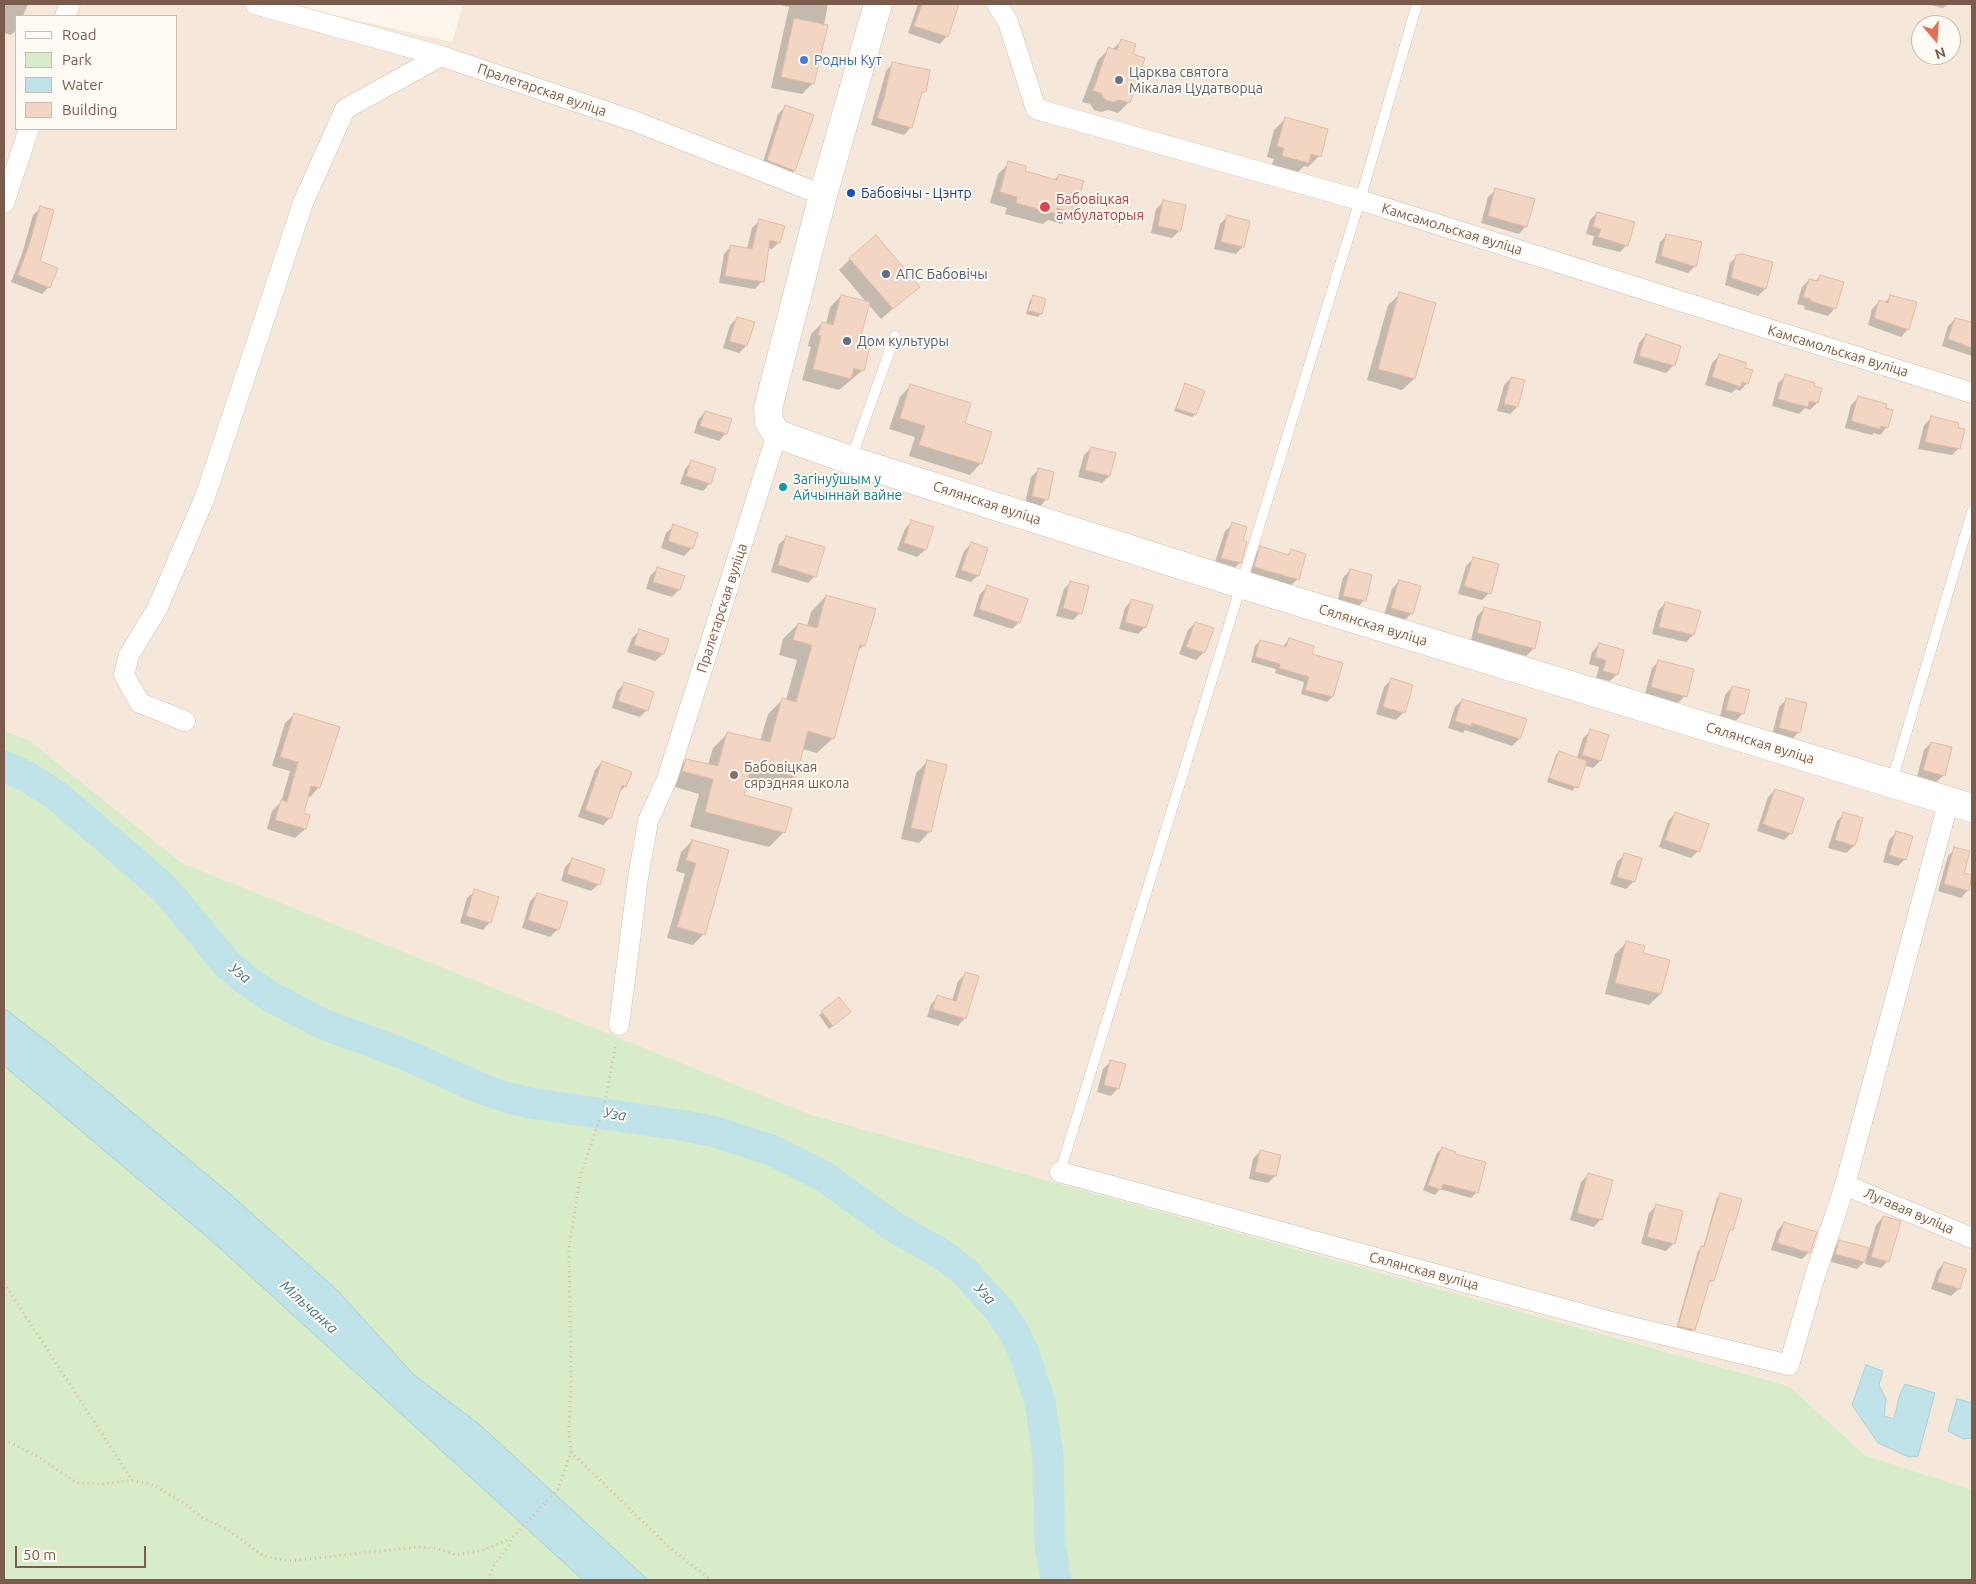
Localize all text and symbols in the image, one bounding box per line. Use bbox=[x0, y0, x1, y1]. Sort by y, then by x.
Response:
legend bbox=[15, 15, 178, 130]
north arrow bbox=[1911, 15, 1961, 65]
text: Road bbox=[62, 26, 97, 43]
text: N bbox=[1933, 44, 1948, 63]
text: Park bbox=[62, 51, 92, 68]
place label: Родны Кут bbox=[814, 52, 882, 68]
marker: Родны Кут bbox=[798, 54, 810, 66]
street label: Пралетарская вуліца bbox=[475, 60, 609, 120]
place label: Царква святога Мікалая Цудатворца bbox=[1129, 64, 1263, 96]
marker: Царква святога Мікалая Цудатворца bbox=[1113, 74, 1125, 86]
text: Water bbox=[62, 76, 103, 93]
text: Building bbox=[62, 101, 117, 118]
place label: Бабовічы - Цэнтр bbox=[861, 185, 972, 201]
marker: Бабовічы - Цэнтр bbox=[845, 187, 857, 199]
place label: Бабовіцкая амбулаторыя bbox=[1056, 191, 1144, 223]
marker: Бабовіцкая амбулаторыя bbox=[1038, 200, 1052, 214]
street label: Камсамольская вуліца bbox=[1380, 200, 1524, 258]
place label: АПС Бабовічы bbox=[896, 266, 988, 282]
marker: АПС Бабовічы bbox=[880, 268, 892, 280]
street label: Камсамольская вуліца bbox=[1766, 322, 1910, 380]
place label: Дом культуры bbox=[857, 333, 949, 349]
marker: Дом культуры bbox=[841, 335, 853, 347]
place label: Загінуўшым у Айчыннай вайне bbox=[793, 471, 902, 504]
street label: Сялянская вуліца bbox=[931, 478, 1043, 528]
marker: Загінуўшым у Айчыннай вайне bbox=[777, 481, 789, 493]
street label: Пралетарская вуліца bbox=[693, 541, 751, 675]
street label: Сялянская вуліца bbox=[1317, 600, 1429, 650]
street label: Сялянская вуліца bbox=[1704, 718, 1816, 768]
place label: Бабовіцкая сярэдняя школа bbox=[744, 759, 849, 792]
marker: Бабовіцкая сярэдняя школа bbox=[728, 769, 740, 781]
water label: Уза bbox=[225, 959, 255, 987]
water label: Уза bbox=[602, 1103, 628, 1125]
street label: Лугавая вуліца bbox=[1861, 1184, 1957, 1238]
street label: Сялянская вуліца bbox=[1367, 1248, 1481, 1294]
water label: Мільчанка bbox=[276, 1276, 342, 1338]
water label: Уза bbox=[971, 1280, 999, 1308]
scale bar bbox=[18, 1536, 149, 1568]
text: 50 m bbox=[23, 1546, 56, 1563]

